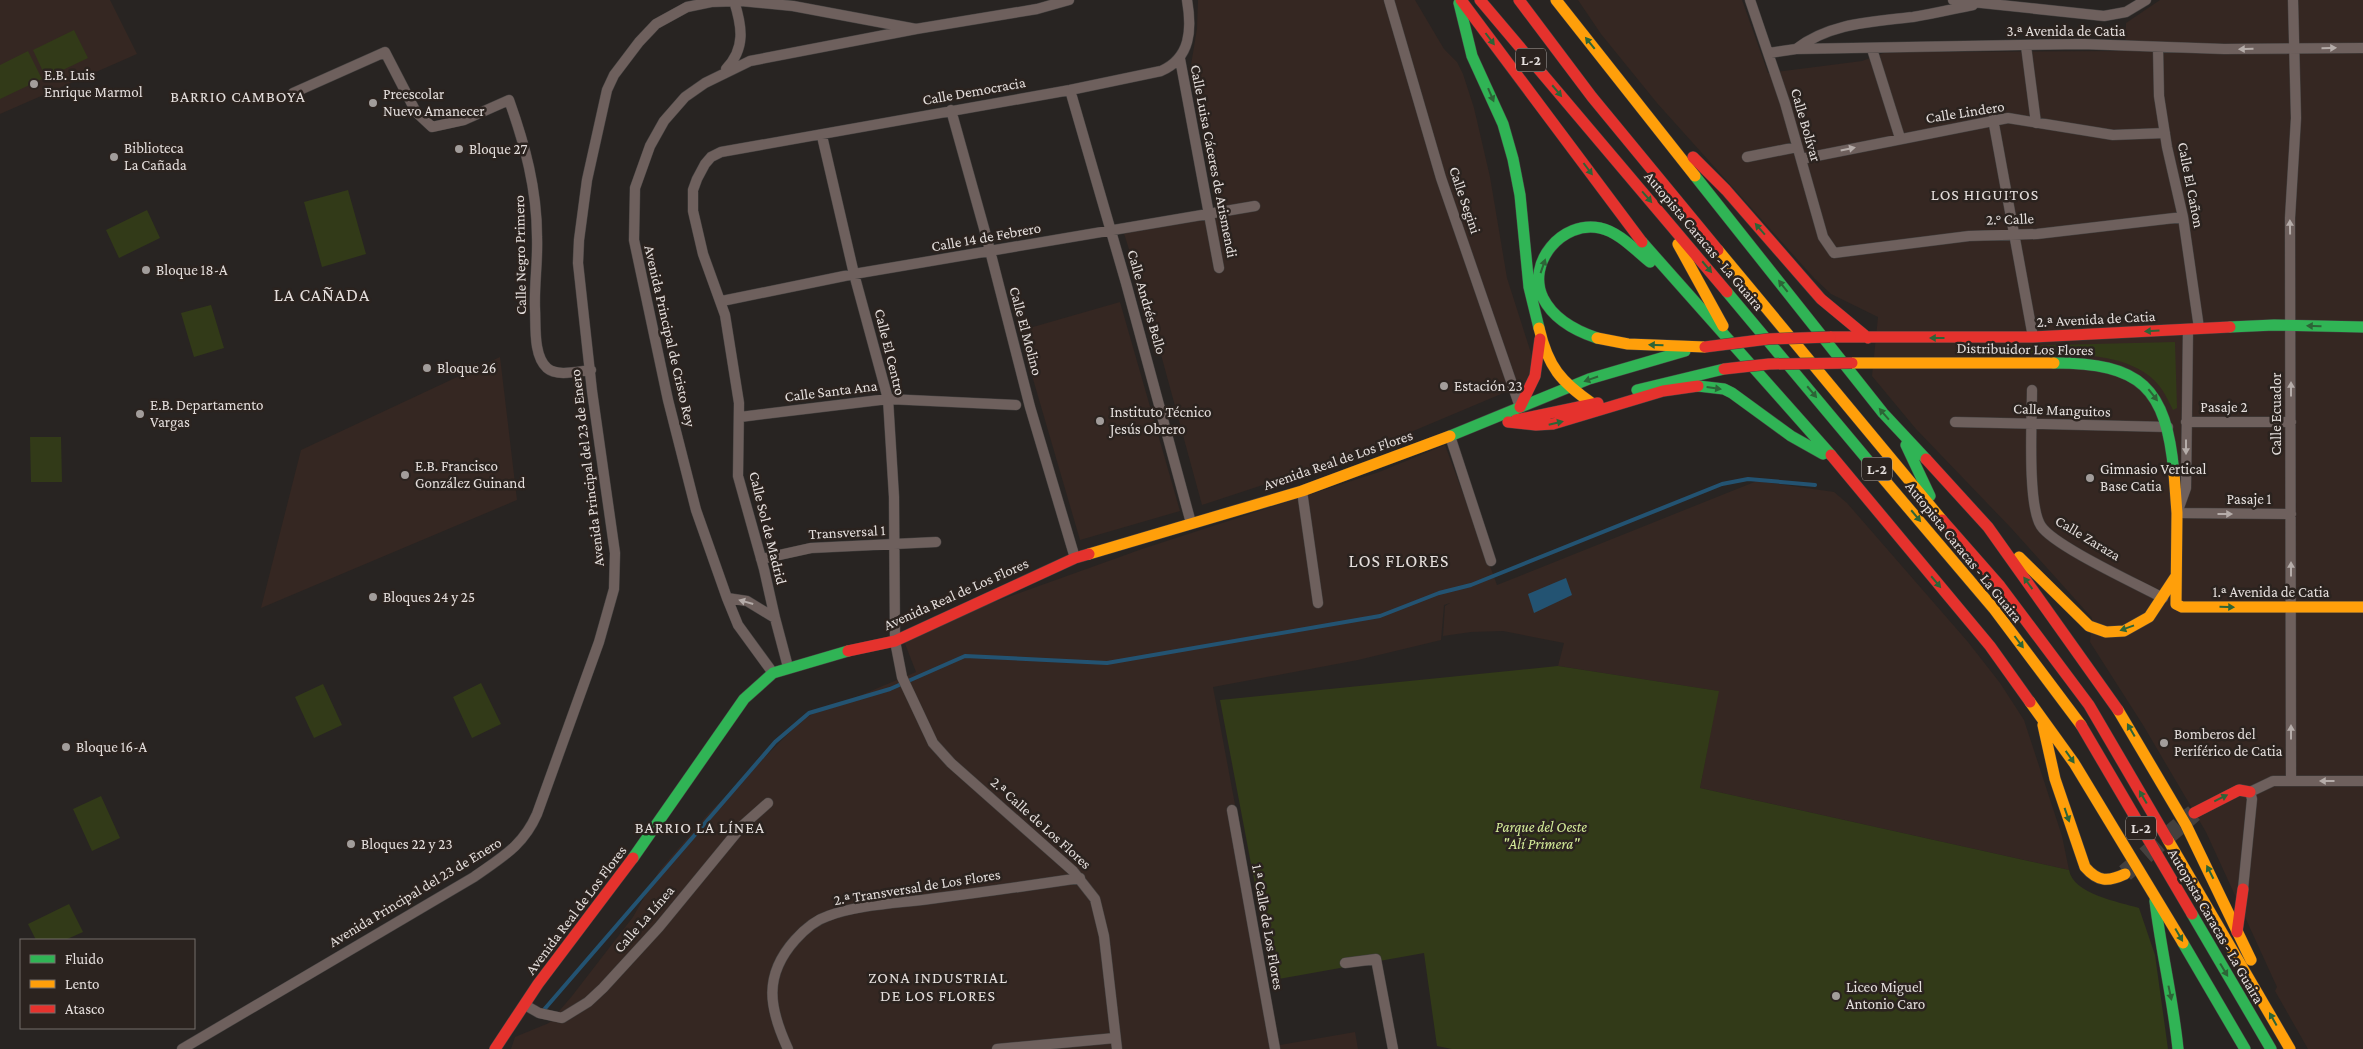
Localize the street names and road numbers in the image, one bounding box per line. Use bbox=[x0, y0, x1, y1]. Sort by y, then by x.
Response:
street label: 3.ª Avenida de Catia bbox=[2006, 23, 2126, 39]
road number: L-2 bbox=[1516, 48, 1546, 72]
street label: Calle Luisa Cáceres de Arismendi bbox=[1187, 63, 1241, 259]
street label: Calle Democracia bbox=[921, 74, 1027, 108]
street label: Calle Bolívar bbox=[1788, 86, 1824, 164]
street label: Calle Lindero bbox=[1925, 98, 2005, 126]
street label: Calle El Cañon bbox=[2175, 141, 2207, 229]
street label: Calle Segini bbox=[1445, 164, 1484, 236]
street label: Autopista Caracas - La Guaira bbox=[1640, 168, 1767, 314]
street label: Calle Negro Primero bbox=[511, 195, 530, 315]
street label: 2.° Calle bbox=[1986, 210, 2035, 228]
street label: Calle 14 de Febrero bbox=[930, 219, 1042, 255]
street label: Avenida Principal de Cristo Rey bbox=[640, 244, 699, 429]
street label: Calle Andrés Bello bbox=[1124, 248, 1170, 356]
street label: Calle El Molino bbox=[1006, 285, 1046, 377]
street label: Calle El Centro bbox=[872, 307, 908, 397]
street label: 2.ª Avenida de Catia bbox=[2036, 308, 2156, 330]
street label: Distribuidor Los Flores bbox=[1956, 340, 2094, 358]
street label: Avenida Principal del 23 de Enero bbox=[567, 368, 608, 568]
street label: Calle Ecuador bbox=[2268, 372, 2284, 455]
street label: Calle Santa Ana bbox=[784, 377, 878, 405]
street label: Pasaje 2 bbox=[2200, 399, 2248, 416]
street label: Calle Manguitos bbox=[2013, 400, 2111, 421]
street label: Avenida Real de Los Flores bbox=[1261, 427, 1415, 493]
road number: L-2 bbox=[1862, 458, 1892, 480]
street label: Calle Sol de Madrid bbox=[746, 470, 790, 586]
street label: Autopista Caracas - La Guaira bbox=[1902, 478, 2026, 626]
street label: Pasaje 1 bbox=[2226, 491, 2272, 508]
street label: Calle Zaraza bbox=[2053, 512, 2123, 564]
street label: Transversal 1 bbox=[808, 522, 886, 542]
street label: Avenida Real de Los Flores bbox=[881, 555, 1031, 633]
street label: 1.ª Avenida de Catia bbox=[2212, 584, 2330, 600]
street label: 2.ª Calle de Los Flores bbox=[988, 774, 1095, 872]
road number: L-2 bbox=[2126, 816, 2156, 840]
street label: Avenida Principal del 23 de Enero bbox=[326, 834, 505, 951]
street label: Avenida Real de Los Flores bbox=[522, 842, 630, 977]
street label: Autopista Caracas - La Guaira bbox=[2164, 846, 2267, 1007]
street label: 1.ª Calle de Los Flores bbox=[1249, 863, 1287, 991]
street label: 2.ª Transversal de Los Flores bbox=[832, 866, 1002, 908]
street label: Calle La Línea bbox=[611, 882, 677, 956]

